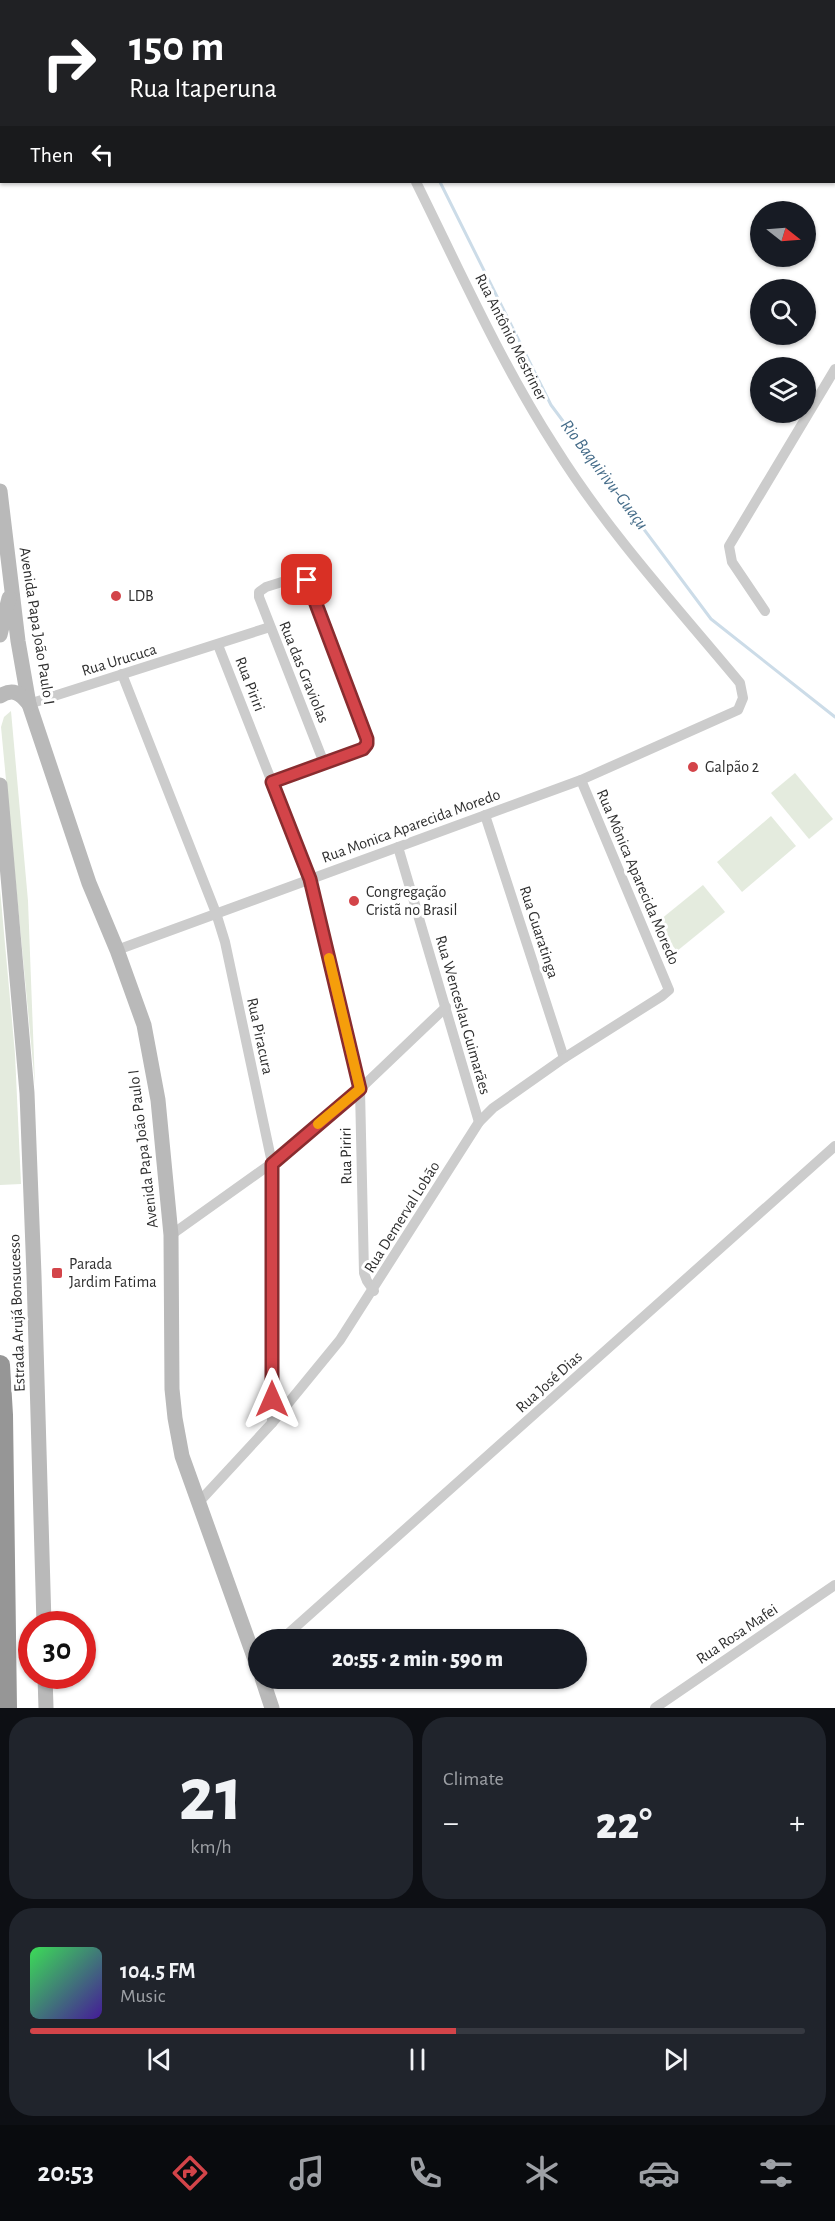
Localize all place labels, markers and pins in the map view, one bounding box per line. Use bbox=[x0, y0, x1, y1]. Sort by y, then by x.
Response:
pin bbox=[281, 554, 332, 605]
place label: LDB bbox=[128, 588, 154, 604]
marker: LDB bbox=[109, 589, 123, 603]
place label: Galpão 2 bbox=[705, 759, 759, 775]
marker: Galpão 2 bbox=[686, 760, 700, 774]
place label: Congregação Cristã no Brasil bbox=[366, 884, 457, 918]
marker: Congregação Cristã no Brasil bbox=[347, 894, 361, 908]
place label: Parada Jardim Fatima bbox=[69, 1256, 157, 1290]
marker: Parada Jardim Fatima bbox=[50, 1266, 64, 1280]

